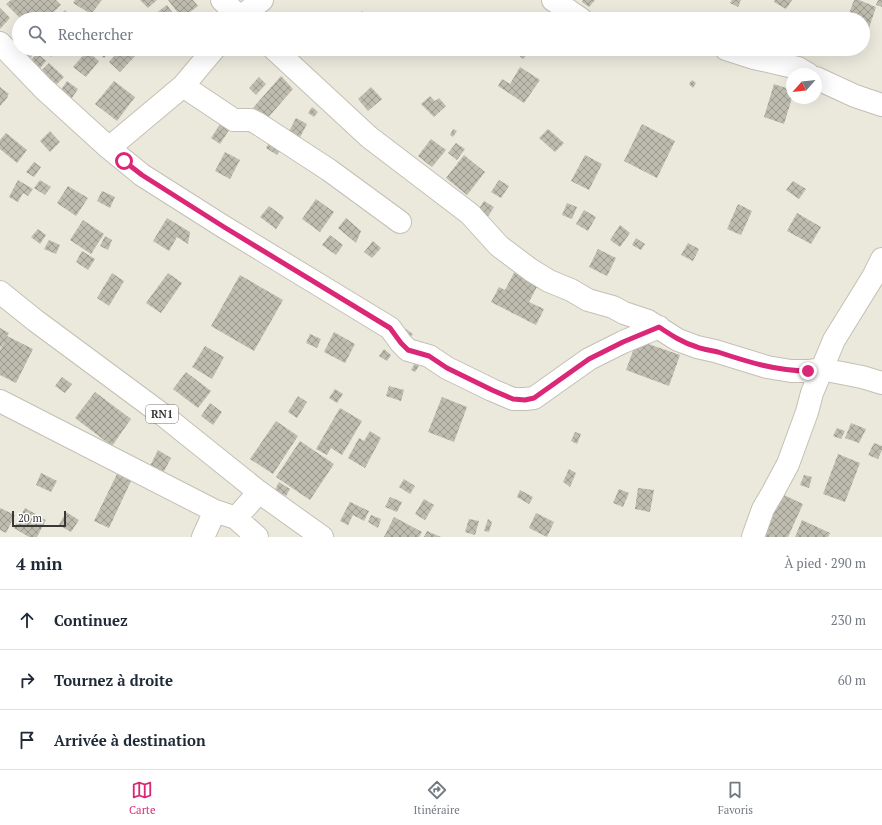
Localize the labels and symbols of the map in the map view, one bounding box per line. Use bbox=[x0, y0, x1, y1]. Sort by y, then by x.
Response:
north arrow bbox=[786, 68, 822, 104]
route start bbox=[115, 152, 133, 170]
route end bbox=[799, 362, 817, 380]
road number: RN1 bbox=[146, 405, 178, 423]
scale bar bbox=[12, 509, 66, 528]

